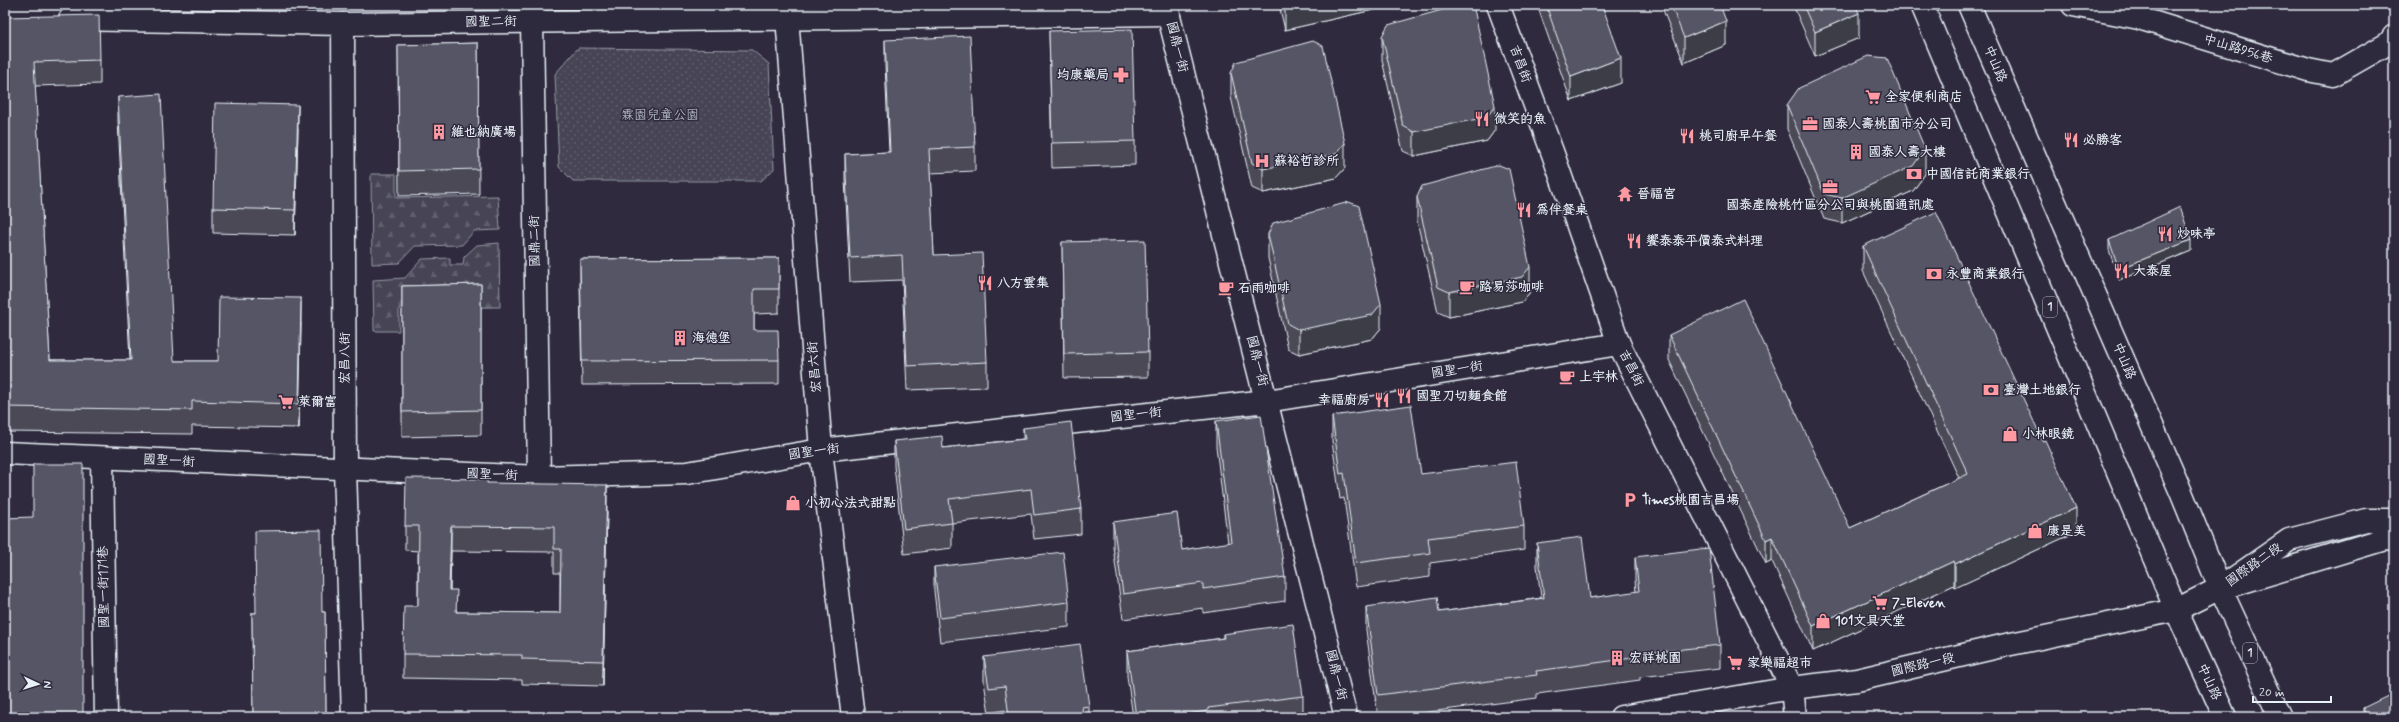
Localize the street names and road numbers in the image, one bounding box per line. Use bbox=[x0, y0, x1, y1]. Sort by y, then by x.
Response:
street label: 國聖二街 bbox=[465, 13, 517, 31]
street label: 國鼎一街 bbox=[1162, 20, 1192, 74]
street label: 中山路956巷 bbox=[2201, 30, 2275, 68]
street label: 吉昌街 bbox=[1505, 43, 1535, 85]
street label: 中山路 bbox=[1980, 43, 2010, 85]
street label: 國鼎二街 bbox=[526, 215, 544, 267]
road number: 1 bbox=[2043, 297, 2057, 317]
street label: 宏昌八街 bbox=[337, 332, 354, 384]
street label: 國鼎一街 bbox=[1242, 334, 1272, 388]
street label: 宏昌六街 bbox=[804, 340, 826, 394]
street label: 中山路 bbox=[2109, 340, 2139, 382]
street label: 吉昌街 bbox=[1615, 347, 1647, 389]
street label: 國聖一街 bbox=[1430, 358, 1484, 382]
street label: 國聖一街 bbox=[1109, 404, 1163, 426]
street label: 國聖一街 bbox=[787, 440, 841, 464]
street label: 國聖一街 bbox=[143, 451, 195, 471]
street label: 國聖一街 bbox=[466, 466, 518, 484]
street label: 國際路二段 bbox=[2222, 539, 2286, 591]
street label: 國聖一街171巷 bbox=[95, 546, 113, 628]
road number: 1 bbox=[2243, 643, 2257, 663]
street label: 國鼎一街 bbox=[1321, 648, 1351, 702]
street label: 國際路一段 bbox=[1889, 649, 1957, 681]
street label: 中山路 bbox=[2193, 661, 2225, 703]

